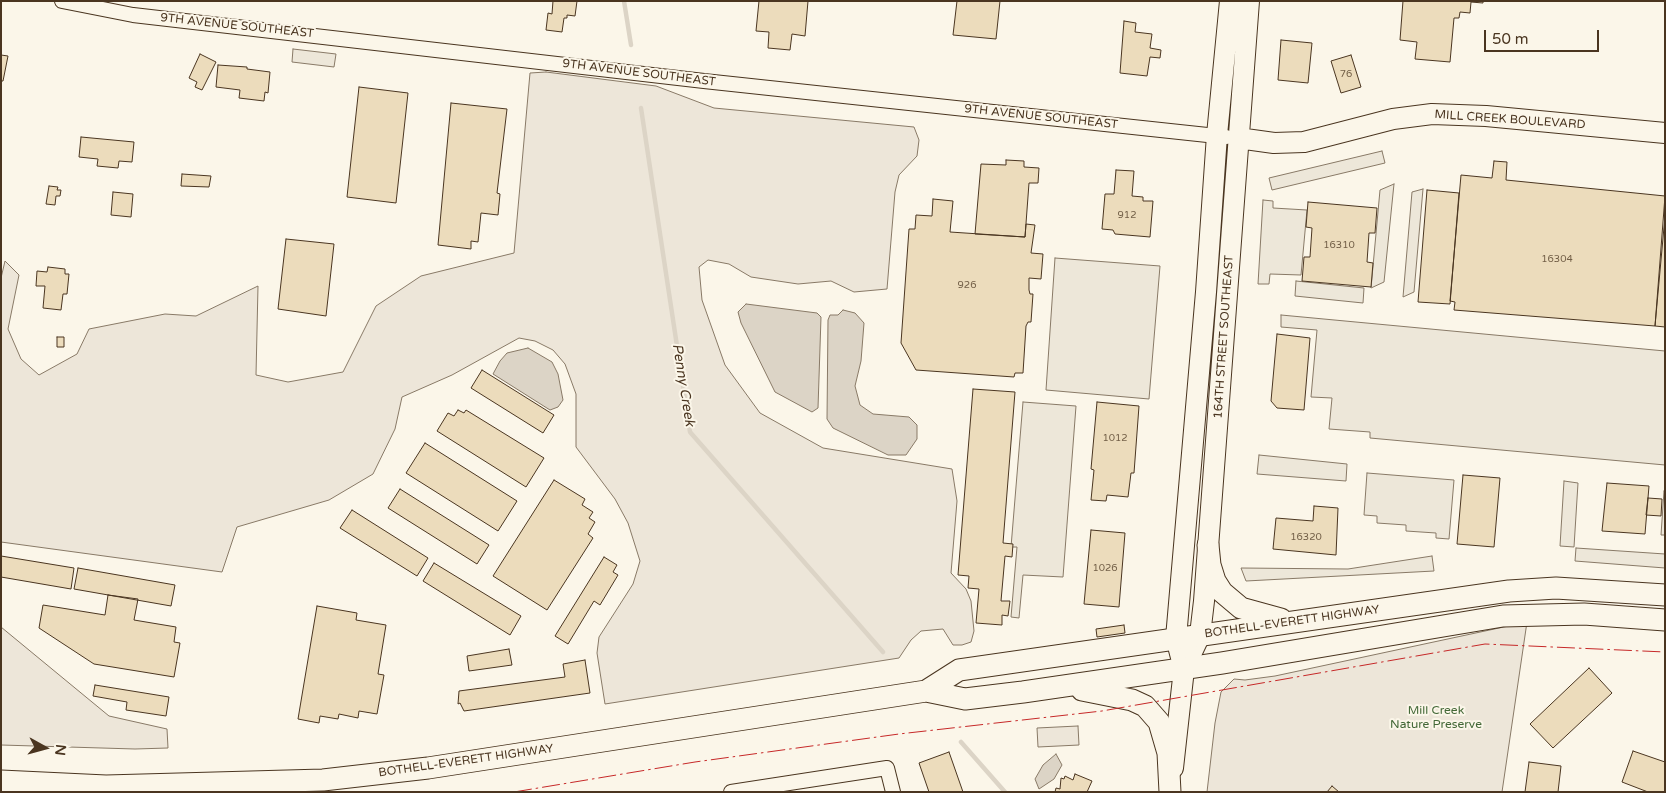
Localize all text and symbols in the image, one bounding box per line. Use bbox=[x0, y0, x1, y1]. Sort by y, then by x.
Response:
street label: 9TH AVENUE SOUTHEAST bbox=[159, 11, 315, 41]
scale bar bbox=[1486, 20, 1601, 52]
text: 50 m bbox=[1492, 30, 1529, 48]
street label: 9TH AVENUE SOUTHEAST bbox=[561, 56, 717, 90]
house number: 76 bbox=[1340, 68, 1352, 80]
street label: 9TH AVENUE SOUTHEAST bbox=[963, 102, 1119, 132]
street label: MILL CREEK BOULEVARD bbox=[1434, 108, 1586, 132]
house number: 912 bbox=[1118, 209, 1136, 221]
house number: 16310 bbox=[1323, 239, 1355, 251]
house number: 16304 bbox=[1541, 253, 1573, 265]
street label: 164TH STREET SOUTHEAST bbox=[1211, 255, 1237, 419]
house number: 926 bbox=[958, 279, 976, 291]
water label: Penny Creek bbox=[668, 342, 698, 428]
house number: 1012 bbox=[1102, 432, 1128, 444]
house number: 16320 bbox=[1290, 531, 1322, 543]
house number: 1026 bbox=[1092, 562, 1118, 574]
street label: BOTHELL-EVERETT HIGHWAY bbox=[1204, 603, 1380, 641]
park label: Mill Creek Nature Preserve bbox=[1390, 704, 1482, 732]
north arrow bbox=[20, 723, 70, 773]
street label: BOTHELL-EVERETT HIGHWAY bbox=[378, 742, 554, 780]
text: N bbox=[51, 743, 70, 757]

